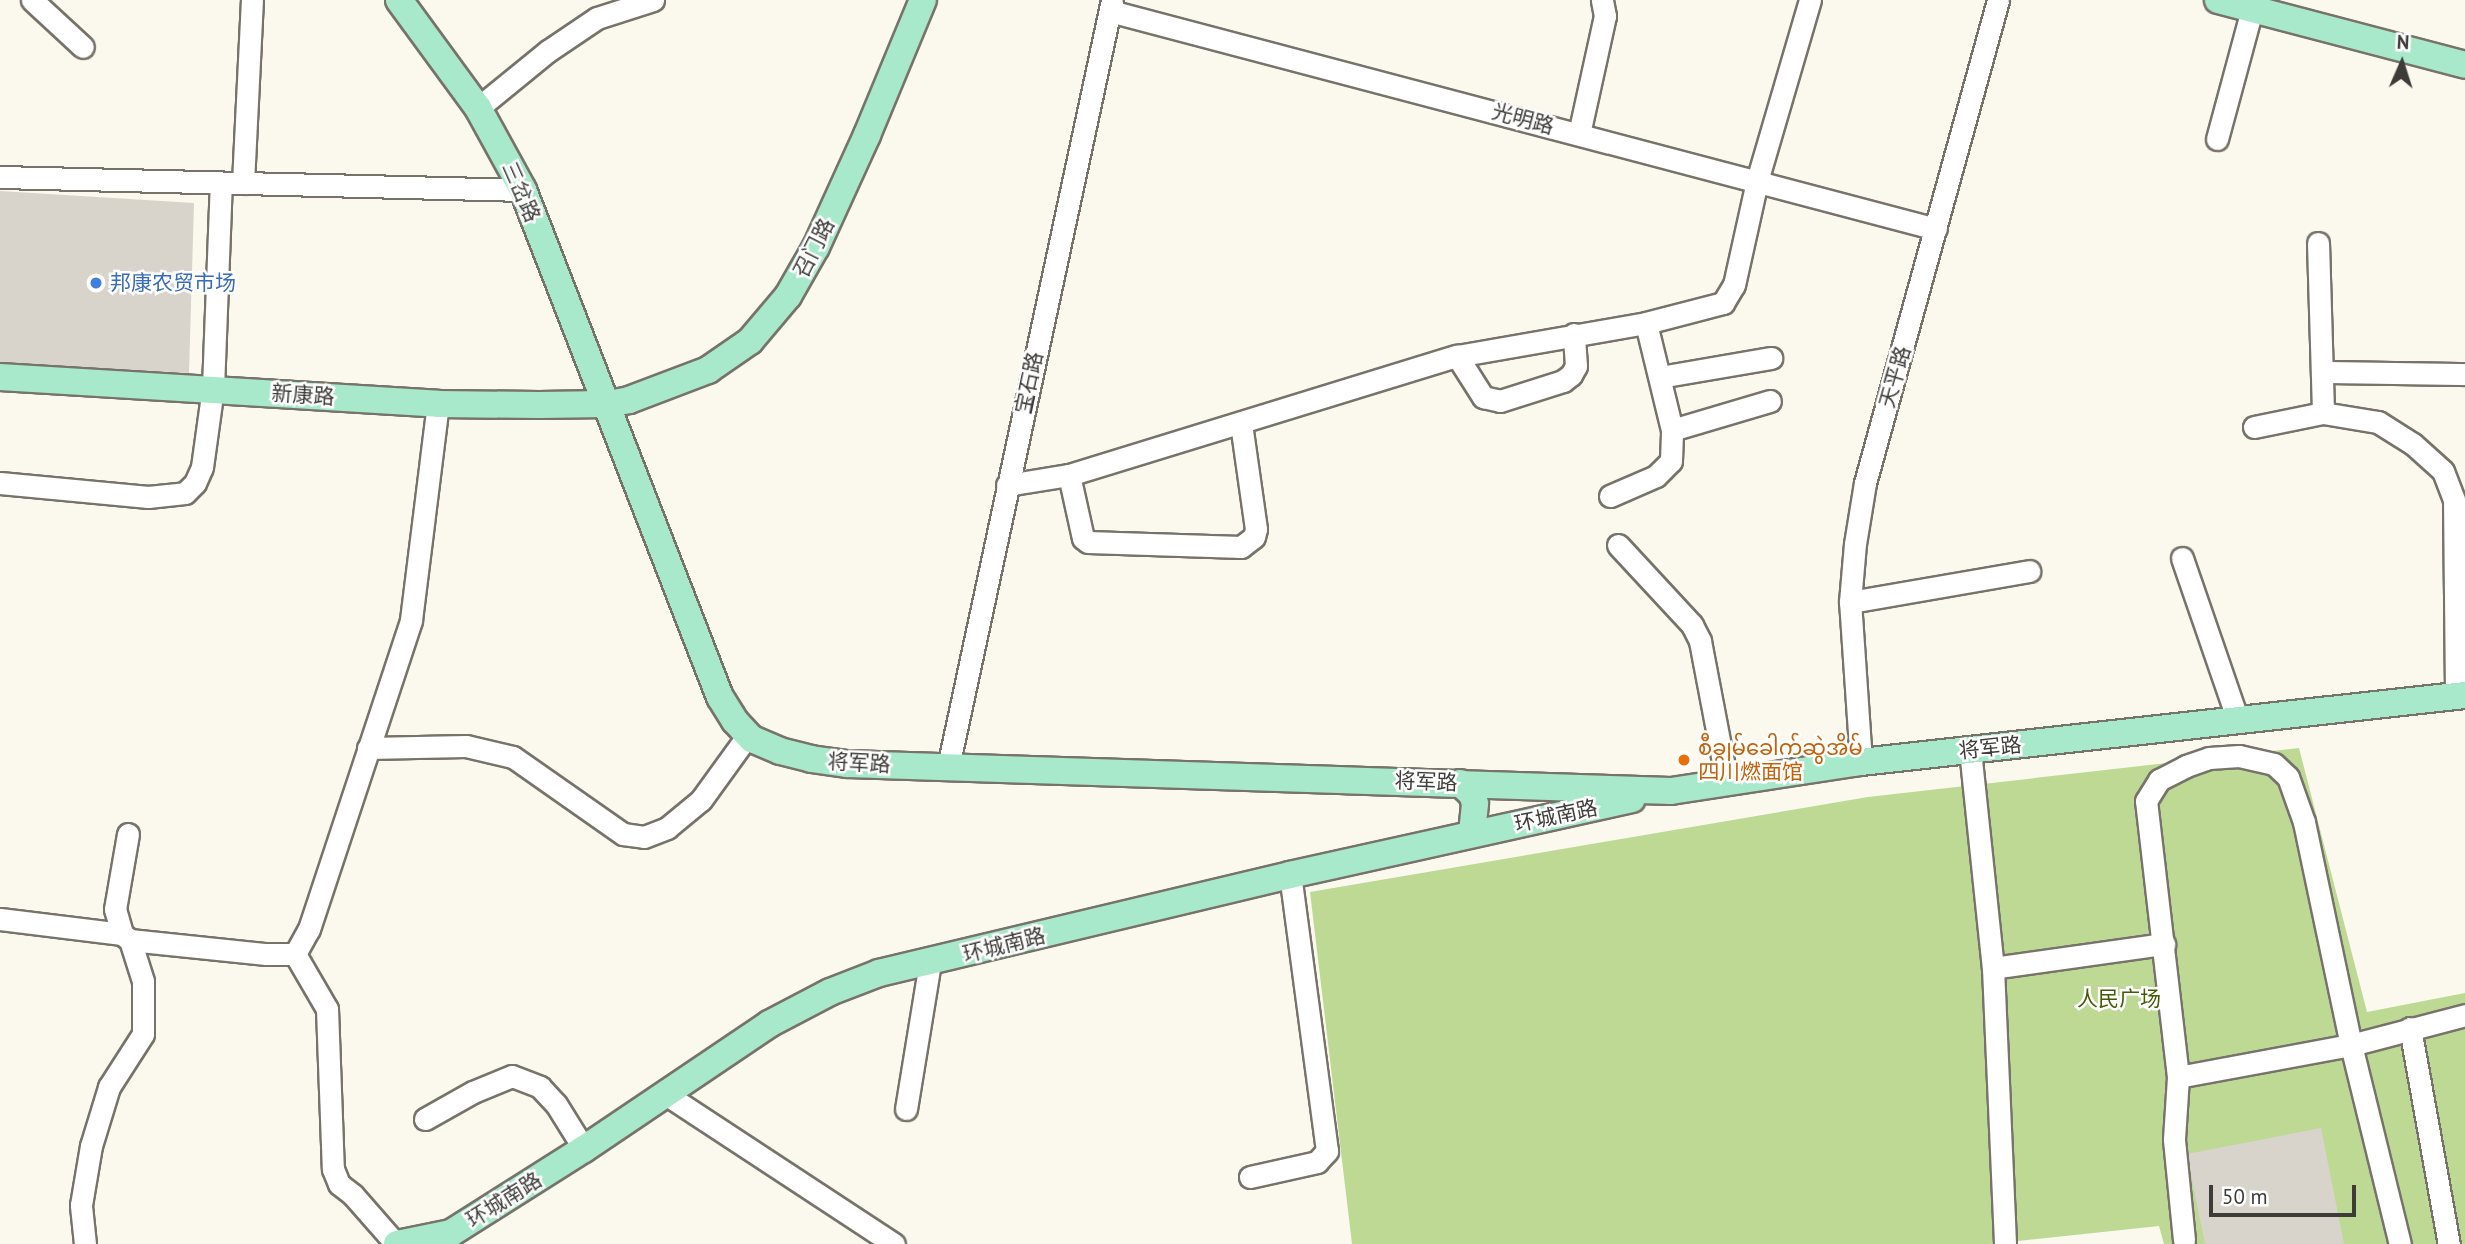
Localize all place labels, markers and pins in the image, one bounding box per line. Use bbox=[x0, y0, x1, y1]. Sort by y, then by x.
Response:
place label: 邦康农贸市场 bbox=[110, 270, 236, 296]
marker: 邦康农贸市场 bbox=[88, 275, 104, 291]
place label: စီချွမ်ခေါက်ဆွဲအိမ် 四川燃面馆 bbox=[1698, 735, 1863, 785]
marker: စီချွမ်ခေါက်ဆွဲအိမ် 四川燃面馆 bbox=[1676, 752, 1692, 768]

